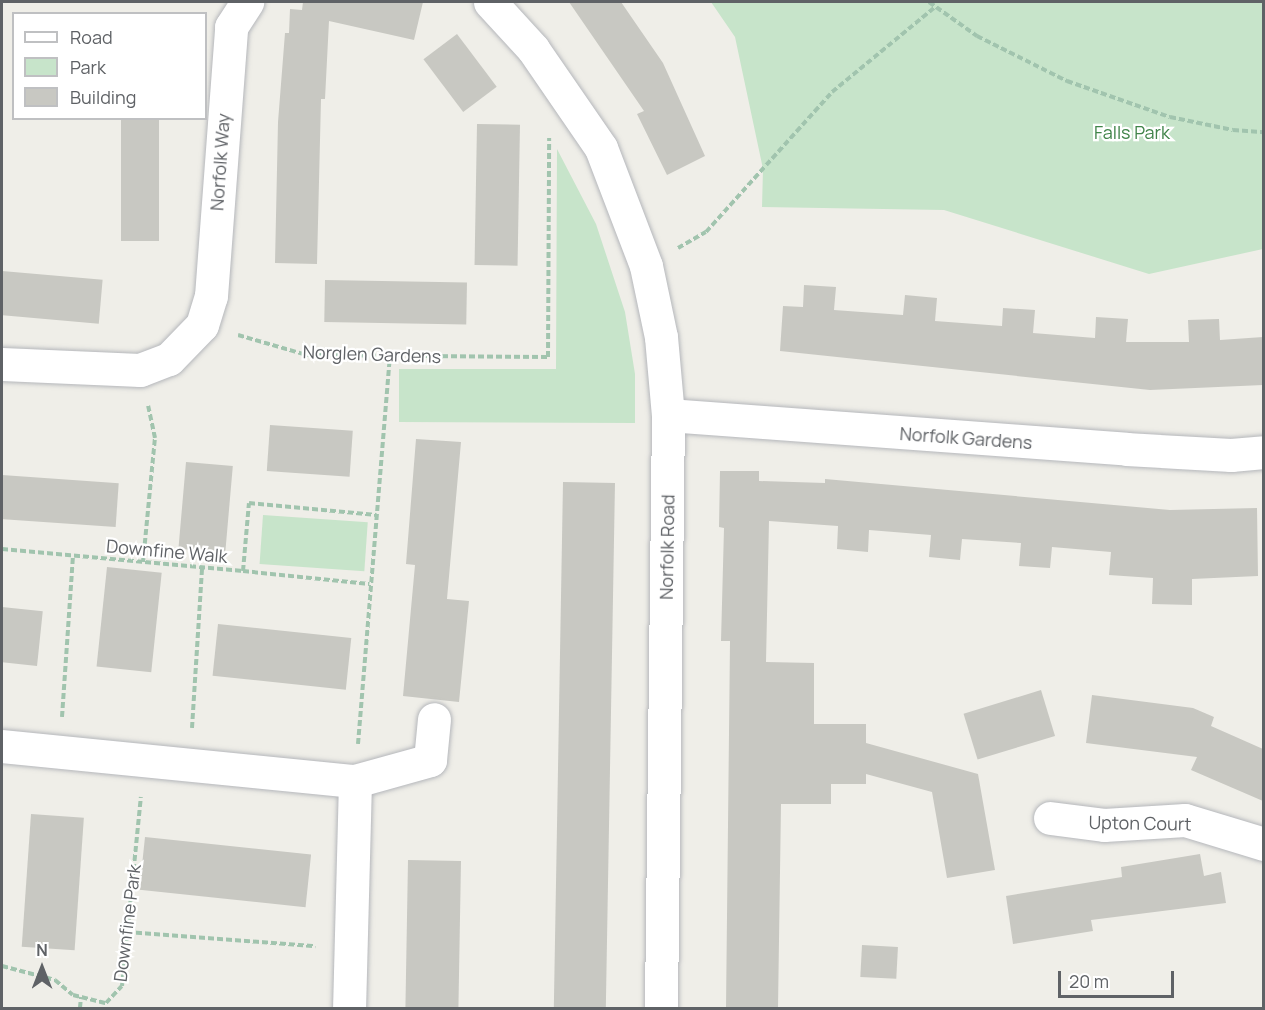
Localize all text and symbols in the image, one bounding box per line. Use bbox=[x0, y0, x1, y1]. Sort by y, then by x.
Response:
legend bbox=[12, 12, 207, 120]
text: Road bbox=[70, 25, 113, 49]
text: Park bbox=[70, 55, 106, 79]
text: Building bbox=[70, 85, 136, 109]
street label: Norfolk Way bbox=[206, 112, 234, 212]
park label: Falls Park bbox=[1094, 121, 1170, 143]
street label: Norglen Gardens bbox=[302, 341, 442, 367]
street label: Norfolk Gardens bbox=[899, 423, 1033, 453]
street label: Norfolk Road bbox=[655, 494, 679, 600]
street label: Downfine Walk bbox=[105, 535, 229, 567]
street label: Upton Court bbox=[1088, 811, 1192, 835]
street label: Downfine Park bbox=[109, 863, 145, 983]
north arrow bbox=[12, 938, 72, 998]
text: N bbox=[36, 939, 48, 961]
scale bar bbox=[1061, 959, 1176, 997]
text: 20 m bbox=[1069, 969, 1109, 993]

